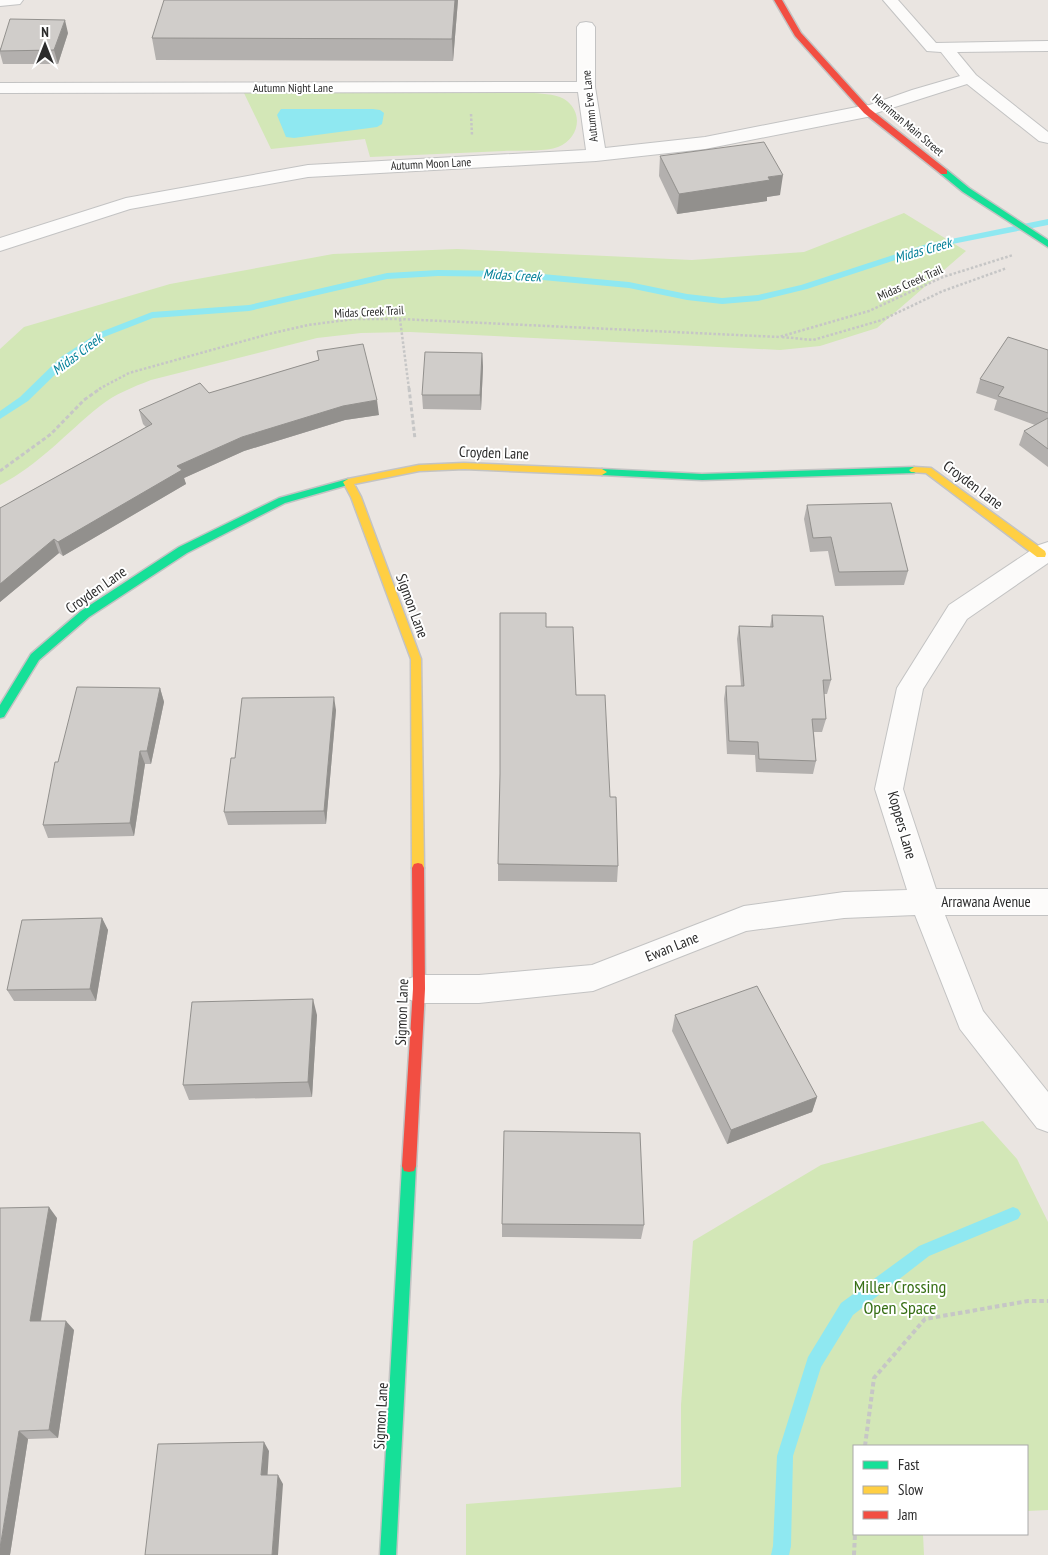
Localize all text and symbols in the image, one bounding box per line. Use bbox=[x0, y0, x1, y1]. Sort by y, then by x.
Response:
north arrow bbox=[20, 20, 70, 70]
text: N bbox=[41, 23, 49, 41]
street label: Autumn Eve Lane bbox=[578, 69, 601, 143]
street label: Autumn Night Lane bbox=[253, 80, 333, 95]
street label: Herriman Main Street bbox=[870, 90, 948, 159]
street label: Autumn Moon Lane bbox=[390, 154, 472, 173]
water label: Midas Creek bbox=[893, 233, 955, 267]
street label: Midas Creek Trail bbox=[875, 261, 945, 304]
water label: Midas Creek bbox=[482, 264, 543, 286]
street label: Midas Creek Trail bbox=[334, 302, 404, 321]
water label: Midas Creek bbox=[48, 328, 107, 379]
street label: Croyden Lane bbox=[459, 442, 529, 463]
street label: Croyden Lane bbox=[940, 456, 1007, 513]
street label: Croyden Lane bbox=[62, 562, 130, 617]
street label: Sigmon Lane bbox=[392, 571, 433, 641]
street label: Koppers Lane bbox=[884, 789, 921, 861]
street label: Arrawana Avenue bbox=[941, 892, 1031, 911]
street label: Ewan Lane bbox=[642, 927, 701, 966]
street label: Sigmon Lane bbox=[391, 978, 412, 1046]
park label: Miller Crossing Open Space bbox=[854, 1275, 946, 1319]
street label: Sigmon Lane bbox=[369, 1382, 392, 1450]
legend bbox=[853, 1445, 1028, 1535]
text: Fast bbox=[898, 1455, 919, 1474]
text: Slow bbox=[898, 1480, 923, 1499]
text: Jam bbox=[897, 1505, 917, 1524]

